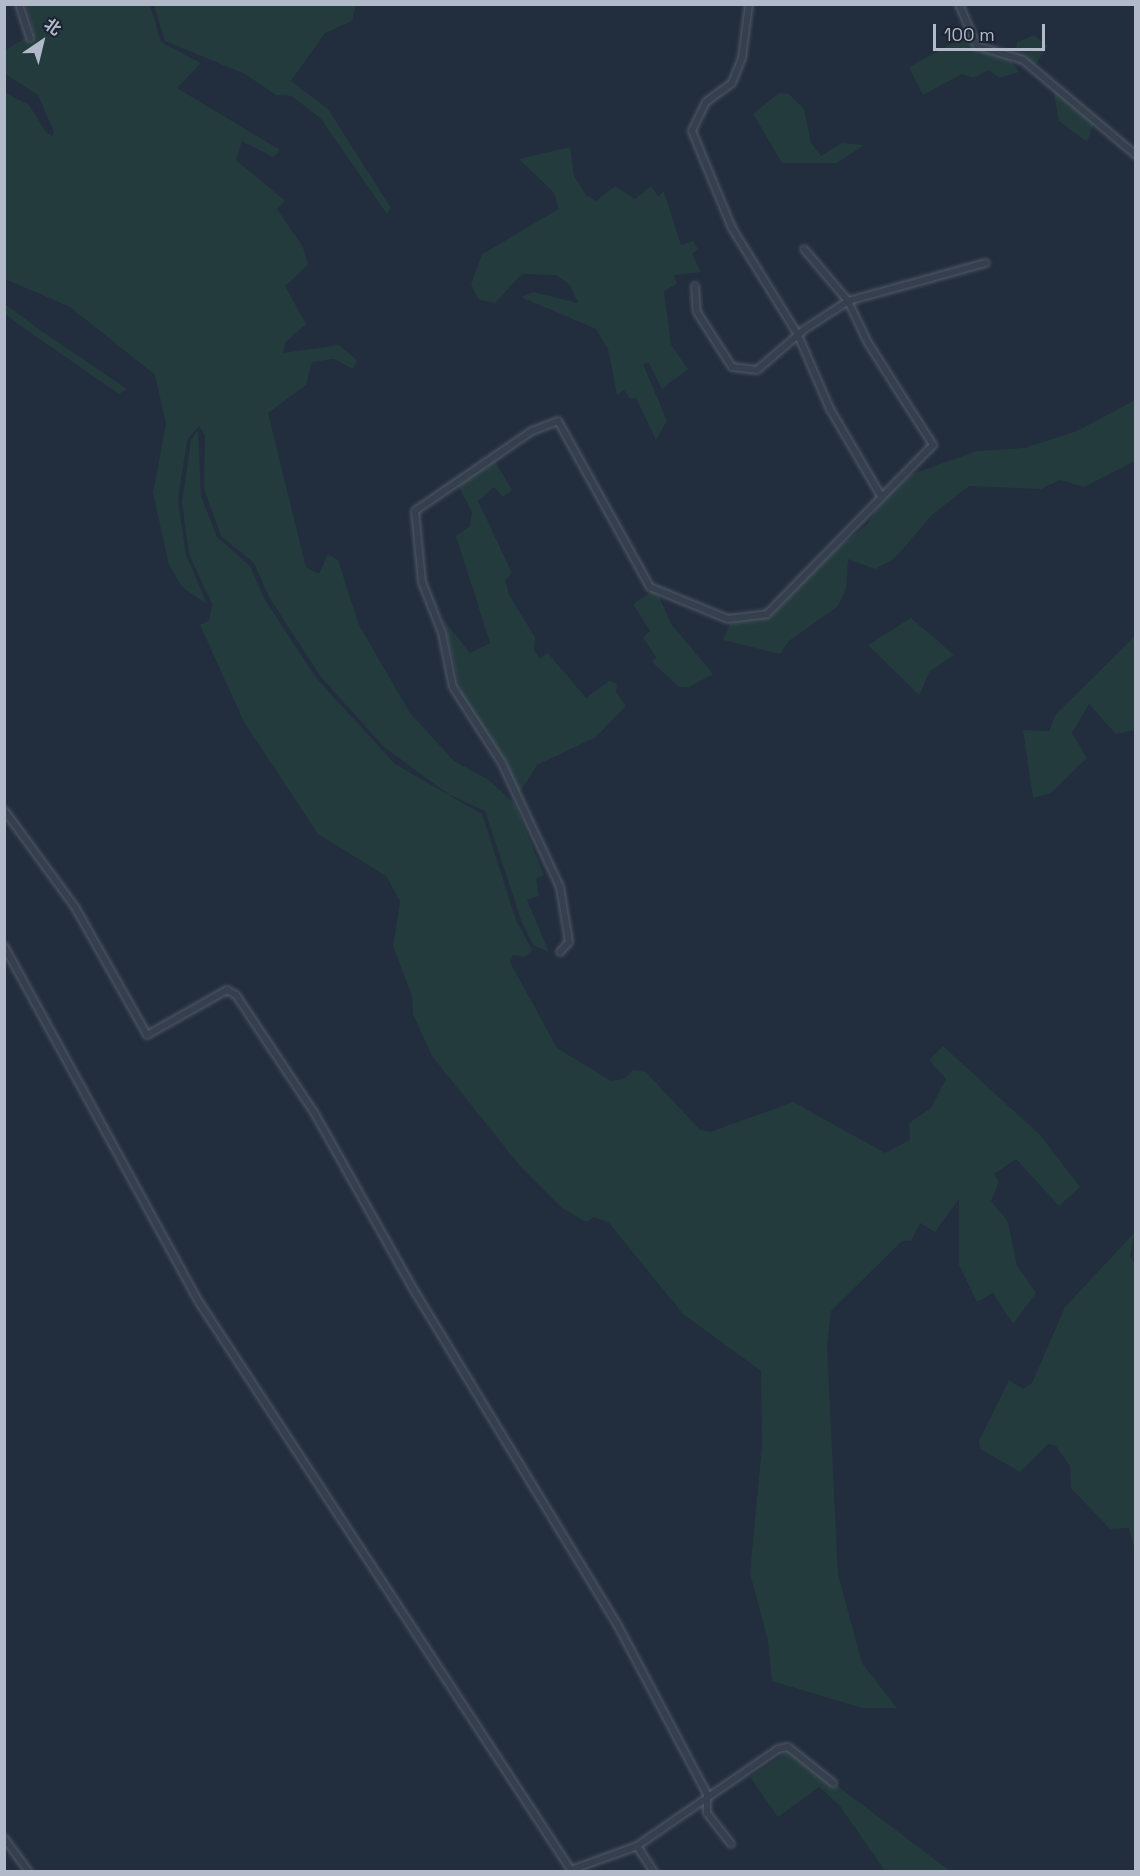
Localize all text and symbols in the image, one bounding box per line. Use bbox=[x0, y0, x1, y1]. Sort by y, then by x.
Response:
north arrow bbox=[12, 12, 72, 72]
scale bar bbox=[936, 12, 1048, 50]
text: 北 bbox=[40, 14, 65, 40]
text: 100 m bbox=[944, 23, 995, 46]

